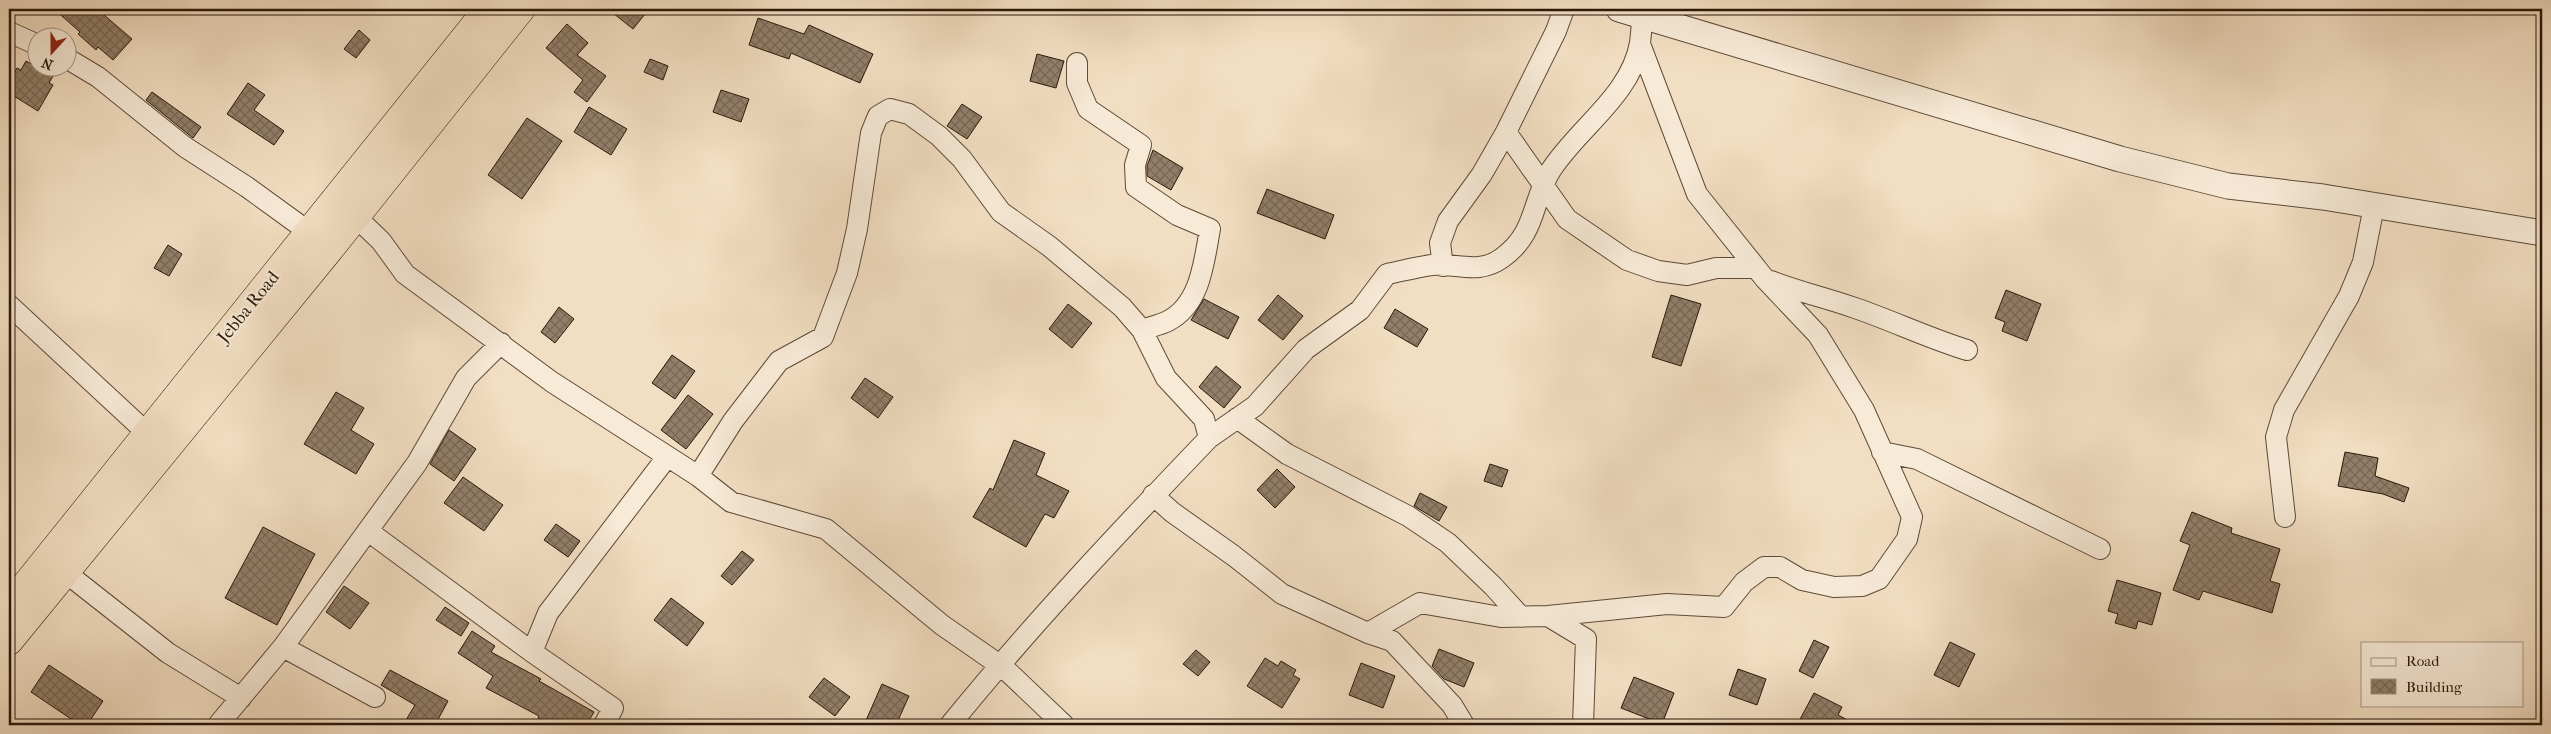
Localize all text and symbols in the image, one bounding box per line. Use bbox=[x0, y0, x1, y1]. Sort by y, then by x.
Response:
north arrow bbox=[28, 28, 78, 78]
text: N bbox=[39, 54, 56, 74]
street label: Jebba Road bbox=[212, 267, 284, 349]
legend bbox=[2361, 642, 2524, 706]
text: Road bbox=[2406, 652, 2440, 670]
text: Building bbox=[2406, 678, 2463, 696]

